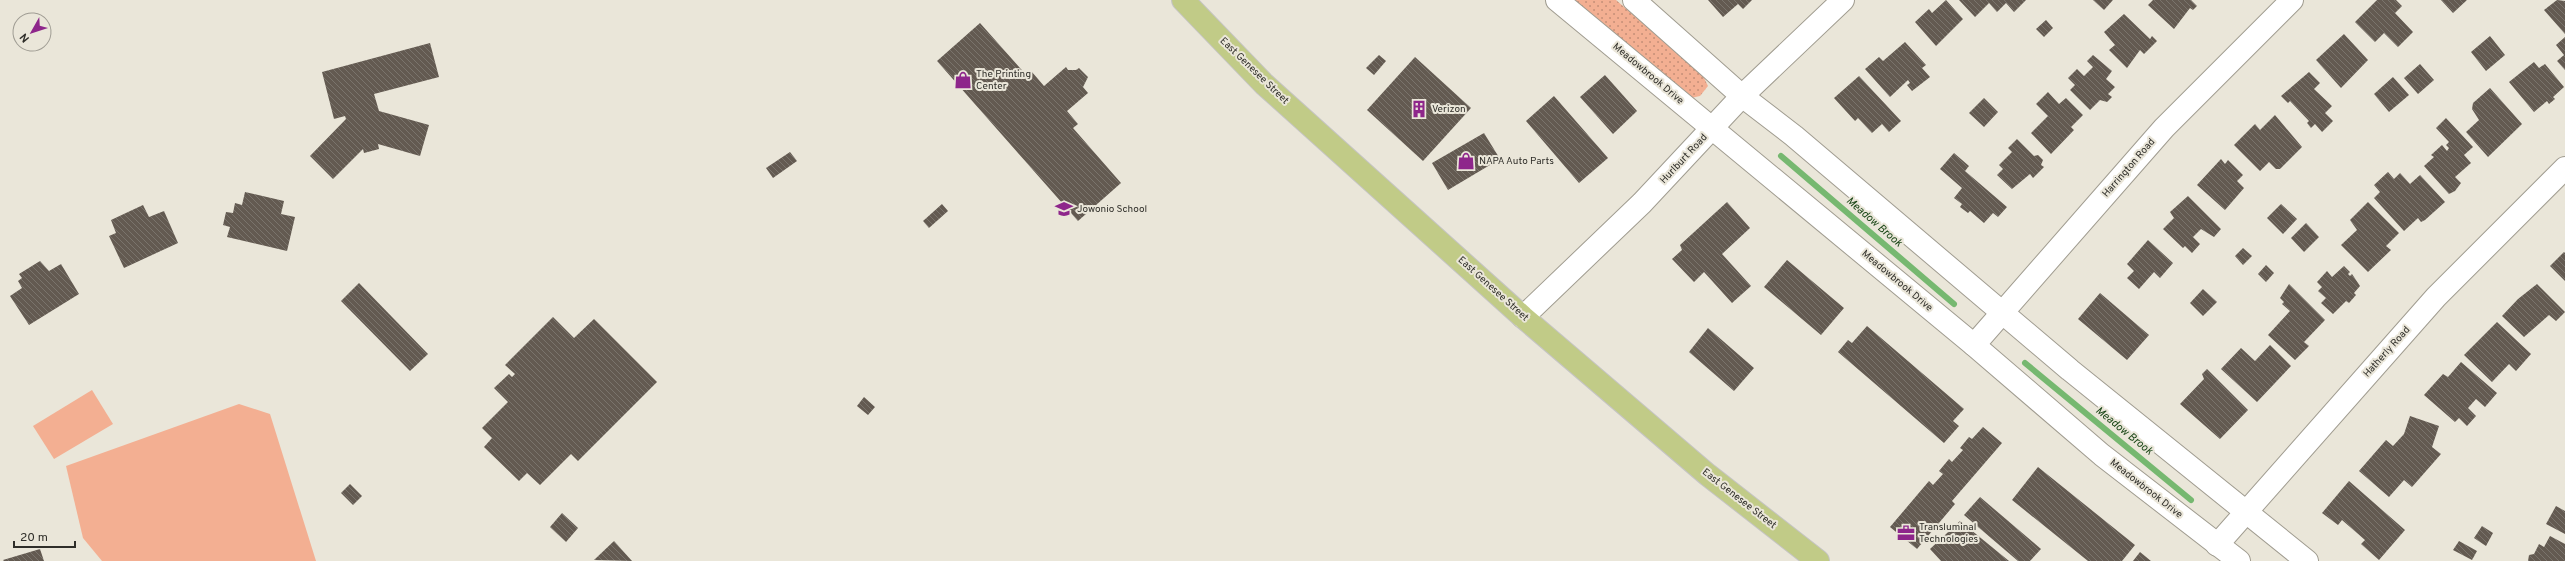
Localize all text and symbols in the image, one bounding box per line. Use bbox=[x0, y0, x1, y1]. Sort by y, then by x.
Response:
north arrow bbox=[12, 12, 52, 52]
text: N bbox=[17, 30, 33, 45]
street label: East Genesee Street bbox=[1217, 35, 1291, 107]
street label: Meadowbrook Drive bbox=[1610, 40, 1686, 108]
place label: The Printing Center bbox=[976, 68, 1031, 93]
shop icon: The Printing Center bbox=[953, 70, 973, 90]
building icon: Verizon bbox=[1409, 99, 1429, 119]
place label: Verizon bbox=[1432, 103, 1466, 116]
street label: Hurlburt Road bbox=[1657, 131, 1711, 187]
street label: Harrington Road bbox=[2100, 136, 2158, 200]
shop icon: NAPA Auto Parts bbox=[1456, 151, 1476, 171]
place label: NAPA Auto Parts bbox=[1479, 155, 1554, 168]
water label: Meadow Brook bbox=[1843, 194, 1905, 250]
school or university icon: Jowonio School bbox=[1054, 199, 1074, 219]
place label: Jowonio School bbox=[1077, 203, 1147, 216]
street label: Meadowbrook Drive bbox=[1859, 247, 1935, 315]
street label: East Genesee Street bbox=[1455, 254, 1531, 324]
street label: Hatherly Road bbox=[2361, 324, 2413, 380]
water label: Meadow Brook bbox=[2093, 404, 2156, 459]
street label: Meadowbrook Drive bbox=[2107, 457, 2185, 521]
street label: East Genesee Street bbox=[1699, 466, 1779, 532]
place label: Transluminal Technologies bbox=[1919, 521, 1978, 546]
scale bar bbox=[14, 523, 75, 549]
office icon: Transluminal Technologies bbox=[1896, 523, 1916, 543]
text: 20 m bbox=[20, 530, 48, 546]

